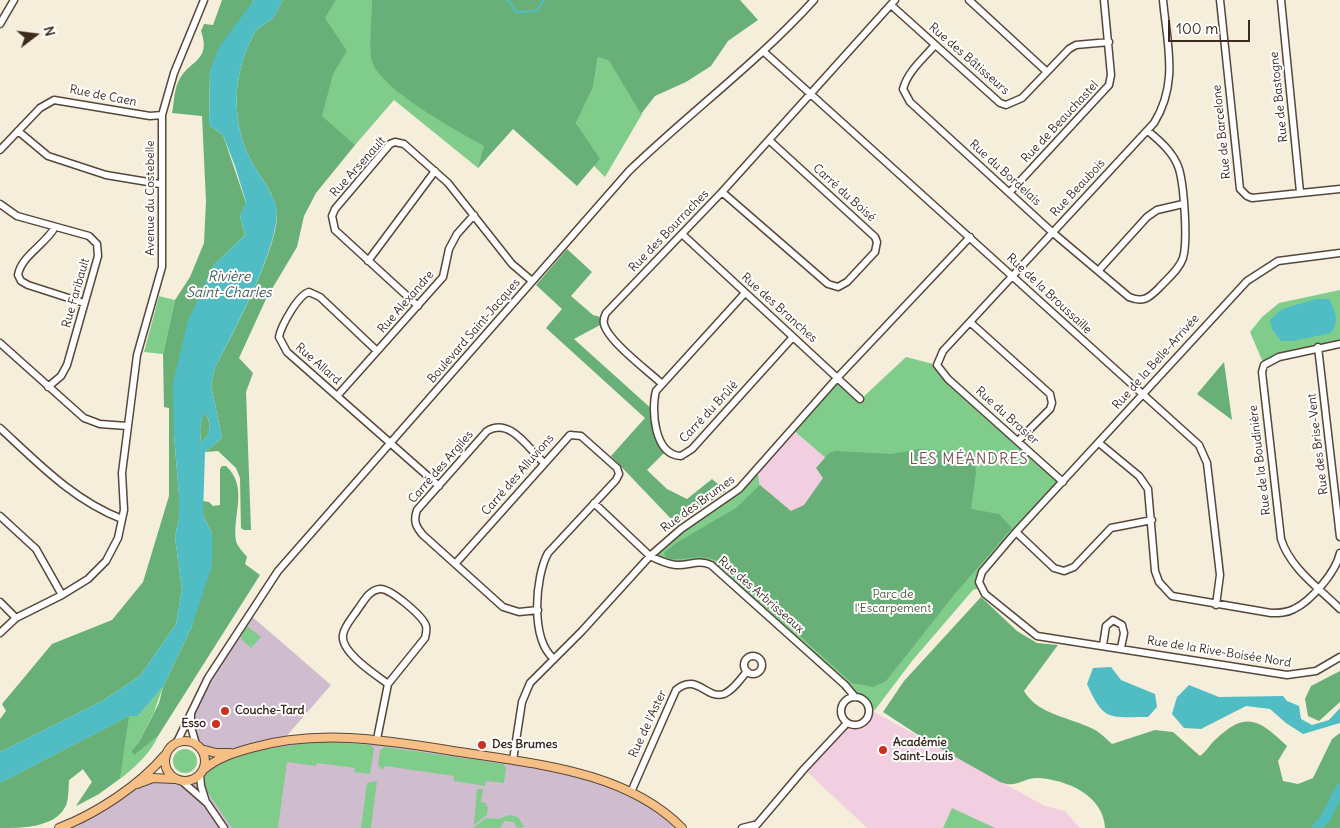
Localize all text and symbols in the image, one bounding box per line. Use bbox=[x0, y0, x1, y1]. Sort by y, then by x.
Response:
north arrow bbox=[10, 10, 60, 60]
scale bar bbox=[1170, 10, 1252, 42]
text: 100 m bbox=[1176, 19, 1218, 38]
street label: Rue des Bâtisseurs bbox=[926, 20, 1012, 98]
text: N bbox=[40, 24, 59, 38]
street label: Rue de Bastogne bbox=[1267, 51, 1291, 143]
street label: Rue de Beauchastel bbox=[1018, 78, 1102, 166]
street label: Rue de Caen bbox=[68, 82, 138, 110]
street label: Rue de Barcelone bbox=[1210, 84, 1234, 180]
street label: Rue Arsenault bbox=[327, 134, 389, 200]
street label: Rue du Bordelais bbox=[966, 137, 1044, 209]
street label: Avenue du Costebelle bbox=[144, 140, 158, 256]
street label: Rue Beaubois bbox=[1048, 156, 1108, 220]
street label: Carré du Boisé bbox=[810, 161, 878, 225]
street label: Rue des Bourraches bbox=[626, 187, 712, 275]
street label: Rue de la Broussaille bbox=[1003, 251, 1095, 337]
street label: Rue Faribault bbox=[59, 257, 93, 329]
street label: Rue Alexandre bbox=[375, 268, 437, 336]
water label: Rivière Saint-Charles bbox=[186, 269, 272, 302]
street label: Rue des Branches bbox=[738, 270, 820, 346]
street label: Boulevard Saint-Jacques bbox=[425, 276, 523, 386]
street label: Rue de la Belle-Arrivée bbox=[1110, 312, 1202, 412]
street label: Rue Allard bbox=[292, 340, 344, 388]
street label: Carré du Brûlé bbox=[677, 378, 741, 446]
street label: Rue du Brasier bbox=[973, 384, 1041, 448]
street label: Rue des Brise-Vent bbox=[1305, 392, 1331, 496]
street label: Rue de la Boudinière bbox=[1246, 404, 1274, 516]
street label: Carré des Argiles bbox=[406, 428, 476, 506]
street label: Carré des Alluvions bbox=[479, 431, 557, 519]
district label: LES MÉANDRES bbox=[908, 451, 1030, 469]
street label: Rue des Brumes bbox=[658, 472, 738, 536]
street label: Rue des Arbrisseaux bbox=[715, 554, 807, 636]
park label: Parc de l'Escarpement bbox=[855, 588, 931, 616]
street label: Rue de la Rive-Boisée Nord bbox=[1146, 634, 1292, 670]
street label: Rue de l'Aster bbox=[626, 688, 670, 760]
place label: Couche-Tard bbox=[235, 704, 305, 718]
marker: Couche-Tard bbox=[219, 705, 231, 717]
place label: Esso bbox=[181, 717, 206, 731]
marker: Esso bbox=[210, 718, 222, 730]
place label: Académie Saint-Louis bbox=[893, 736, 953, 764]
place label: Des Brumes bbox=[492, 738, 558, 752]
marker: Des Brumes bbox=[476, 739, 488, 751]
marker: Académie Saint-Louis bbox=[877, 744, 889, 756]

